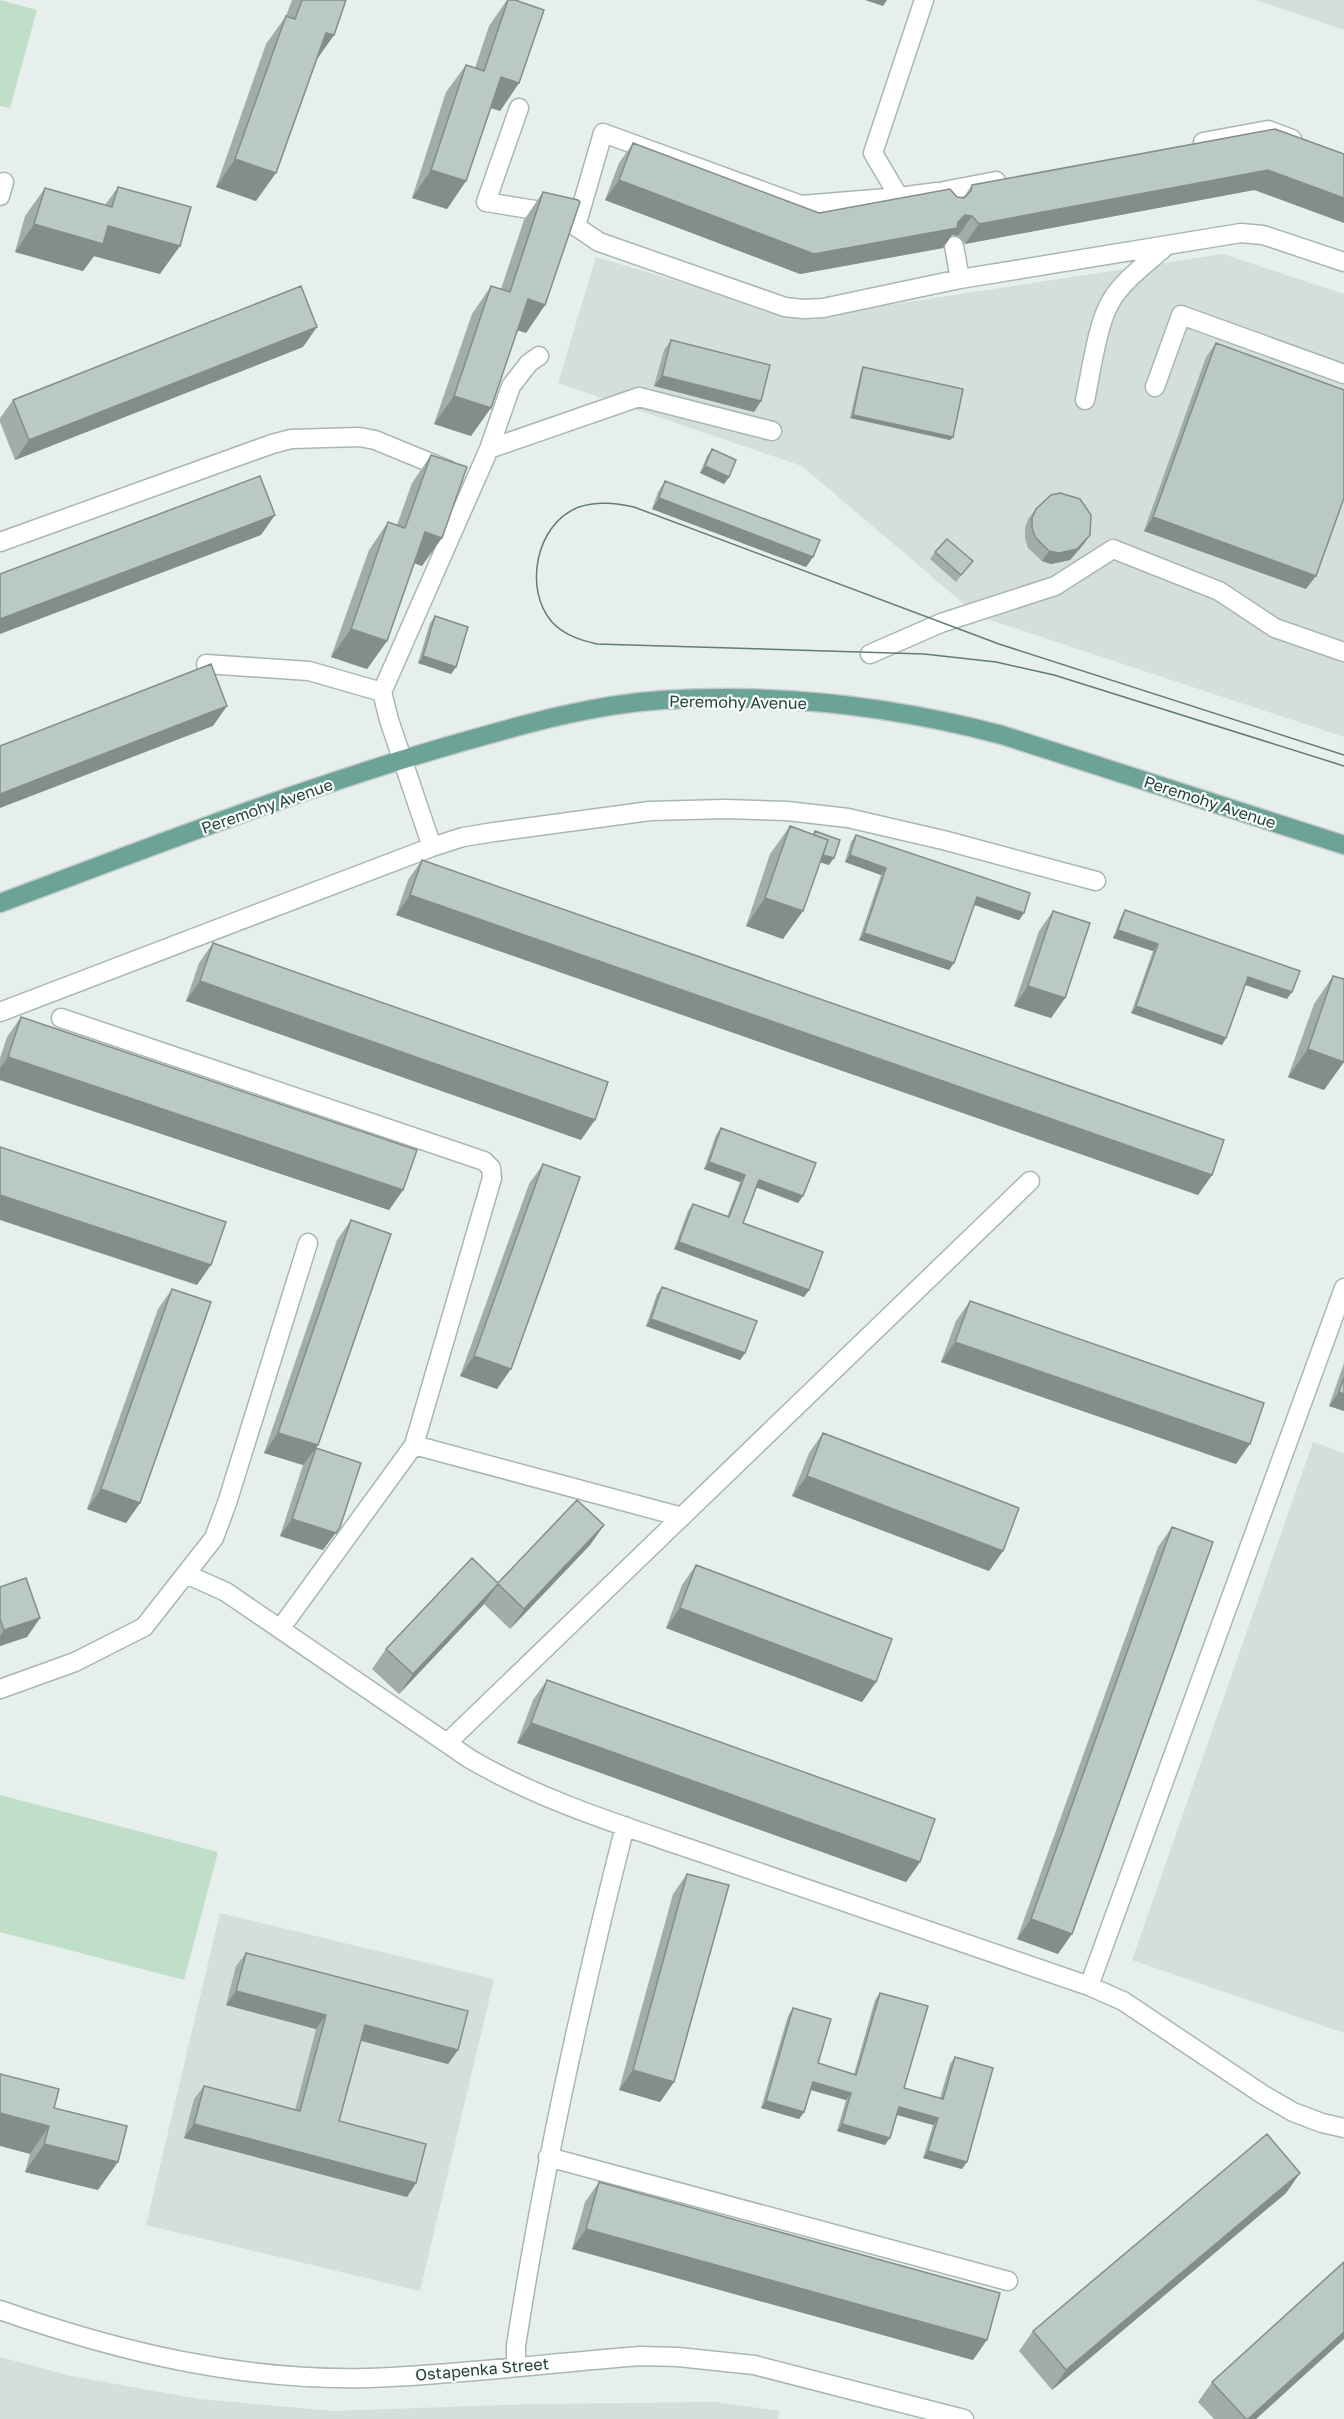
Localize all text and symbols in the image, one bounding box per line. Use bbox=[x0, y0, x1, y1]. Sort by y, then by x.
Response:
street label: Peremohy Avenue bbox=[669, 691, 807, 713]
street label: Peremohy Avenue bbox=[1141, 771, 1279, 833]
street label: Peremohy Avenue bbox=[199, 774, 335, 838]
street label: Ostapenka Street bbox=[414, 2353, 550, 2385]

